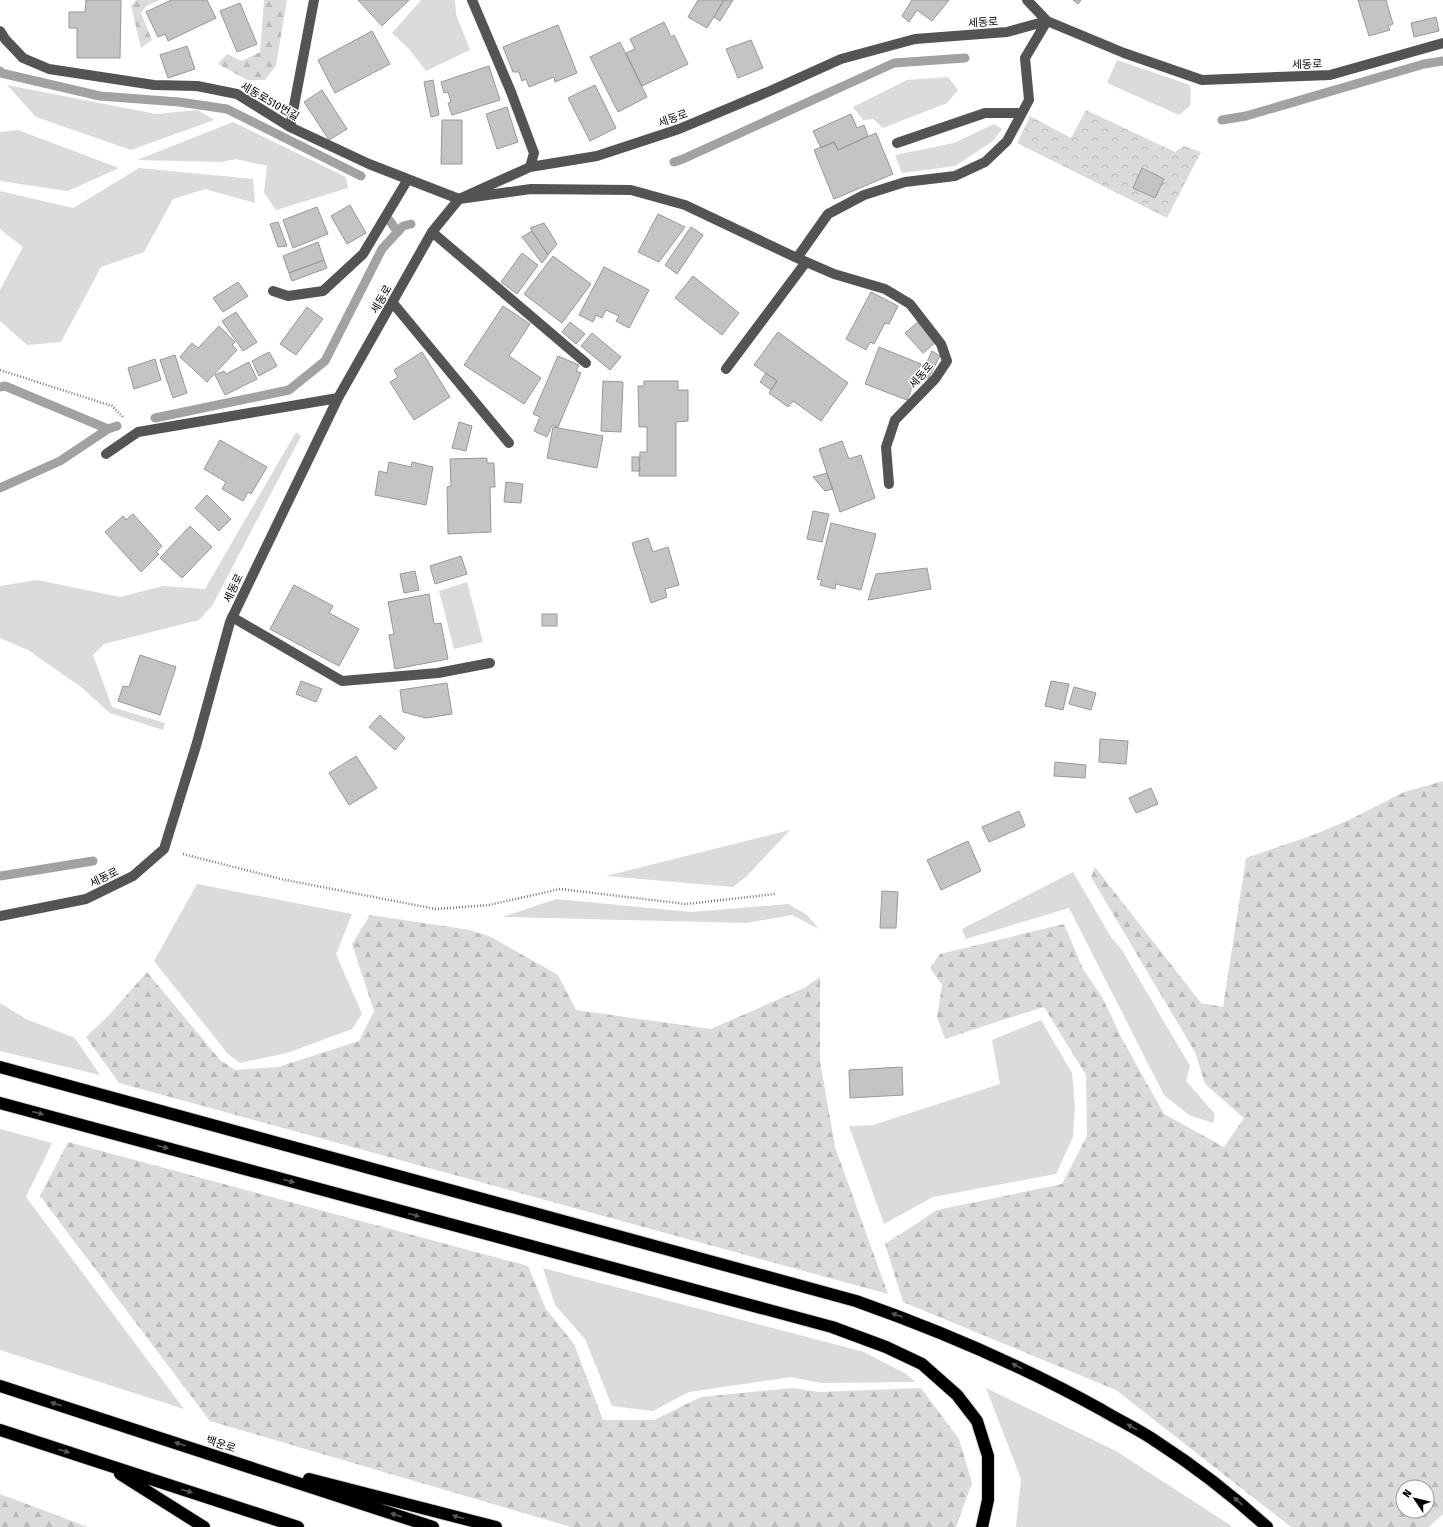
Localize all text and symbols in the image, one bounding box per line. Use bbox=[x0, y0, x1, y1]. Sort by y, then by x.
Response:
street label: 세동로 bbox=[967, 15, 999, 30]
street label: 세동로 bbox=[1292, 57, 1322, 72]
street label: 세동로510번길 bbox=[238, 80, 301, 123]
street label: 세동로 bbox=[657, 107, 690, 130]
street label: 세동로 bbox=[368, 283, 395, 316]
street label: 세동로 bbox=[907, 360, 936, 391]
street label: 세동로 bbox=[221, 572, 246, 605]
street label: 세동로 bbox=[88, 865, 121, 890]
one-way arrow bbox=[31, 1111, 44, 1117]
one-way arrow bbox=[157, 1144, 169, 1150]
one-way arrow bbox=[283, 1178, 295, 1184]
one-way arrow bbox=[408, 1212, 420, 1218]
one-way arrow bbox=[891, 1312, 903, 1318]
one-way arrow bbox=[1011, 1363, 1023, 1369]
one-way arrow bbox=[50, 1401, 62, 1407]
one-way arrow bbox=[1126, 1424, 1138, 1430]
street label: 백운로 bbox=[204, 1434, 237, 1455]
one-way arrow bbox=[173, 1441, 185, 1447]
one-way arrow bbox=[58, 1448, 70, 1454]
north arrow bbox=[1395, 1479, 1435, 1519]
text: N bbox=[1400, 1487, 1414, 1500]
one-way arrow bbox=[182, 1488, 194, 1494]
one-way arrow bbox=[1233, 1497, 1244, 1506]
one-way arrow bbox=[390, 1512, 402, 1518]
one-way arrow bbox=[452, 1514, 464, 1520]

